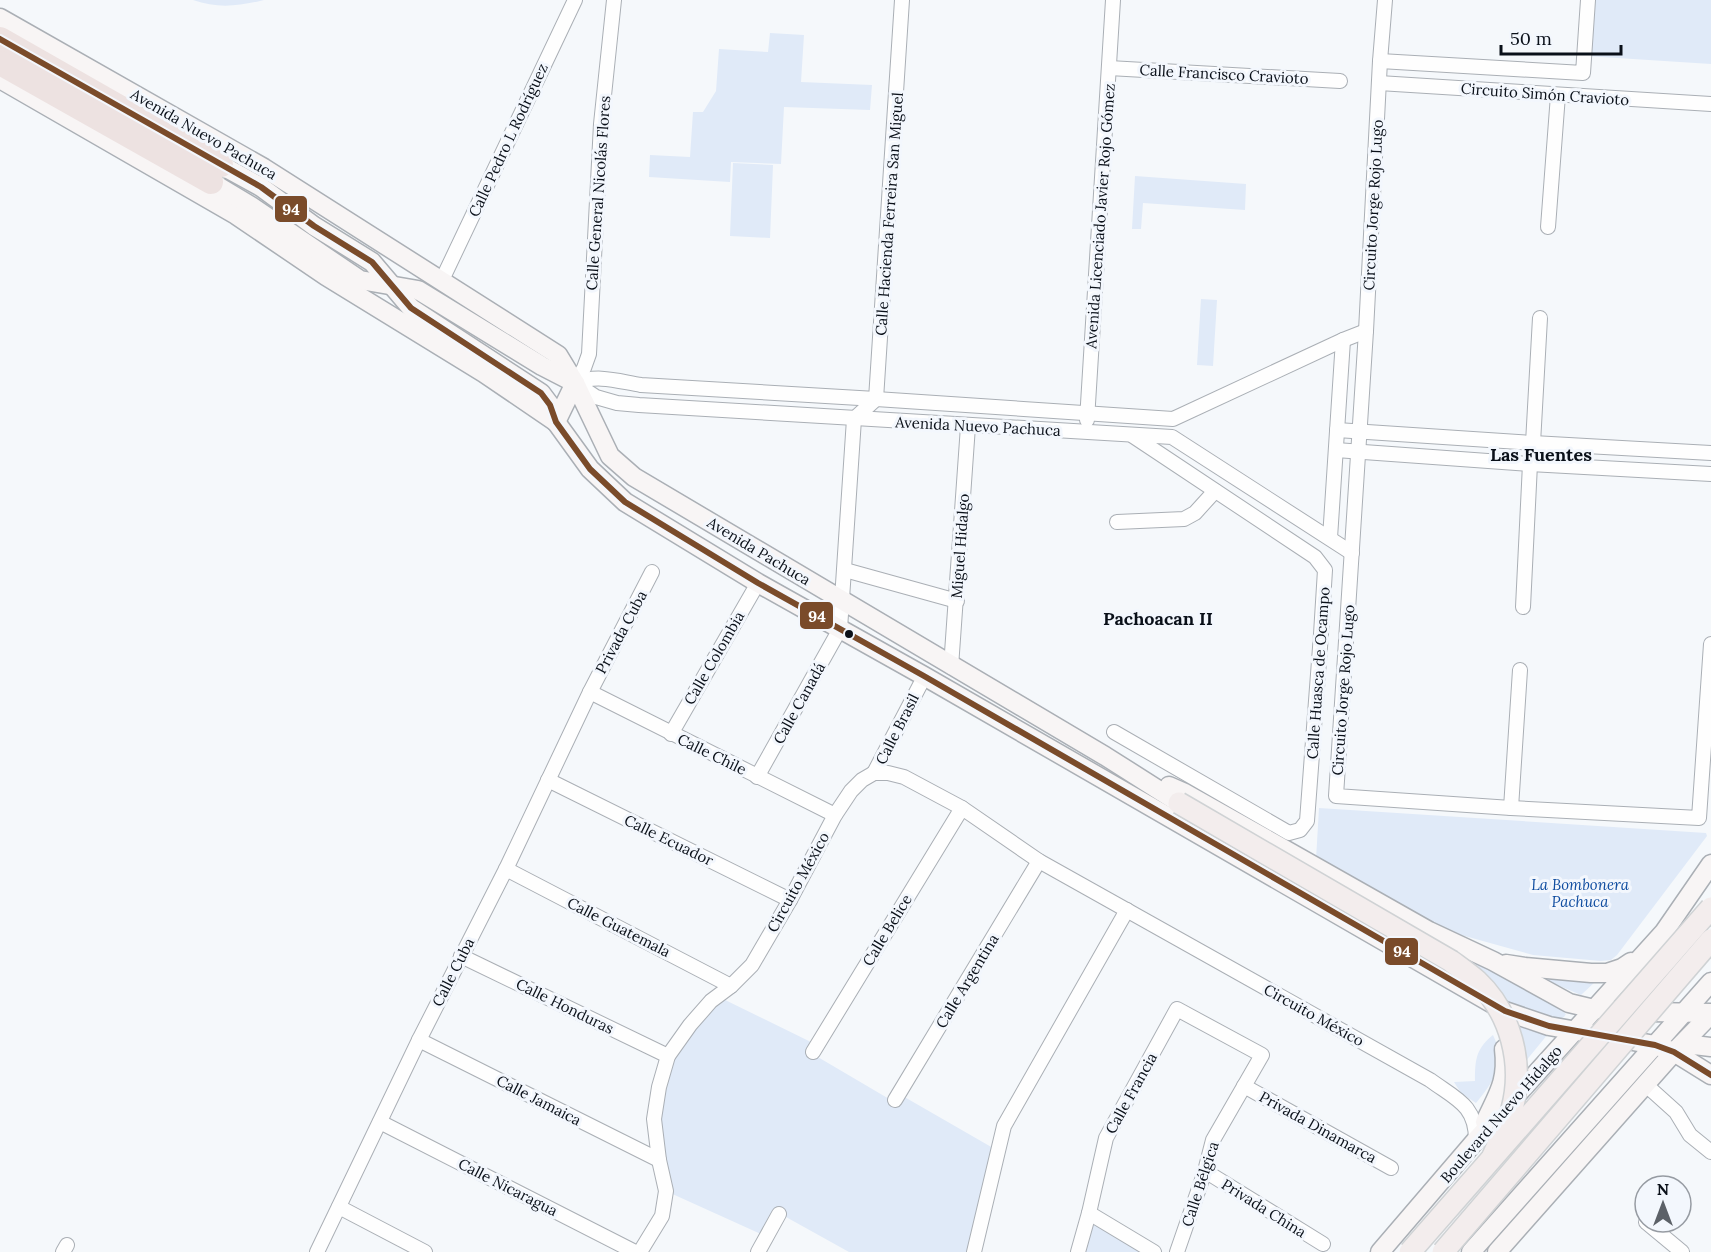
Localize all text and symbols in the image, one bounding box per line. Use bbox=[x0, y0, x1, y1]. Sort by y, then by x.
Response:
scale bar bbox=[1501, 18, 1621, 56]
text: 50 m bbox=[1510, 27, 1552, 50]
street label: Calle Pedro L Rodríguez bbox=[464, 60, 552, 220]
street label: Calle Francisco Cravioto bbox=[1139, 60, 1309, 88]
street label: Circuito Simón Cravioto bbox=[1460, 79, 1630, 109]
street label: Avenida Licenciado Javier Rojo Gómez bbox=[1081, 83, 1119, 350]
street label: Avenida Nuevo Pachuca bbox=[127, 84, 281, 184]
street label: Calle Hacienda Ferreira San Miguel bbox=[871, 92, 907, 336]
street label: Calle General Nicolás Flores bbox=[582, 95, 614, 291]
street label: Circuito Jorge Rojo Lugo bbox=[1359, 119, 1387, 291]
line badge: 94 bbox=[274, 195, 308, 223]
text: 94 bbox=[282, 199, 300, 219]
street label: Avenida Nuevo Pachuca bbox=[894, 412, 1061, 440]
district label: Las Fuentes bbox=[1490, 443, 1592, 466]
street label: Miguel Hidalgo bbox=[947, 493, 973, 599]
street label: Avenida Pachuca bbox=[703, 512, 814, 589]
street label: Calle Huasca de Ocampo bbox=[1302, 586, 1334, 760]
street label: Privada Cuba bbox=[591, 587, 651, 677]
line badge: 94 bbox=[799, 601, 834, 630]
street label: Circuito Jorge Rojo Lugo bbox=[1328, 604, 1358, 776]
text: 94 bbox=[808, 606, 826, 626]
district label: Pachoacan II bbox=[1103, 607, 1213, 630]
street label: Calle Colombia bbox=[680, 608, 749, 708]
unlabelled marker bbox=[843, 628, 855, 640]
street label: Calle Canadá bbox=[769, 659, 829, 747]
street label: Calle Brasil bbox=[871, 690, 923, 768]
street label: Calle Chile bbox=[674, 729, 750, 779]
street label: Calle Ecuador bbox=[621, 810, 717, 870]
street label: Circuito México bbox=[763, 828, 833, 935]
park label: La Bombonera Pachuca bbox=[1531, 875, 1630, 911]
street label: Calle Belice bbox=[858, 891, 916, 969]
street label: Calle Guatemala bbox=[564, 893, 674, 961]
street label: Calle Argentina bbox=[931, 930, 1003, 1032]
street label: Calle Cuba bbox=[428, 934, 478, 1009]
line badge: 94 bbox=[1384, 937, 1419, 966]
text: 94 bbox=[1393, 941, 1411, 961]
street label: Calle Honduras bbox=[513, 974, 617, 1038]
street label: Circuito México bbox=[1261, 980, 1368, 1050]
street label: Boulevard Nuevo Hidalgo bbox=[1436, 1041, 1566, 1187]
street label: Calle Francia bbox=[1101, 1049, 1161, 1137]
street label: Calle Jamaica bbox=[493, 1071, 585, 1130]
street label: Privada Dinamarca bbox=[1256, 1087, 1380, 1167]
street label: Calle Bélgica bbox=[1177, 1139, 1223, 1229]
street label: Calle Nicaragua bbox=[455, 1154, 561, 1220]
street label: Privada China bbox=[1218, 1174, 1310, 1242]
north arrow bbox=[1633, 1174, 1693, 1234]
text: N bbox=[1657, 1179, 1669, 1199]

